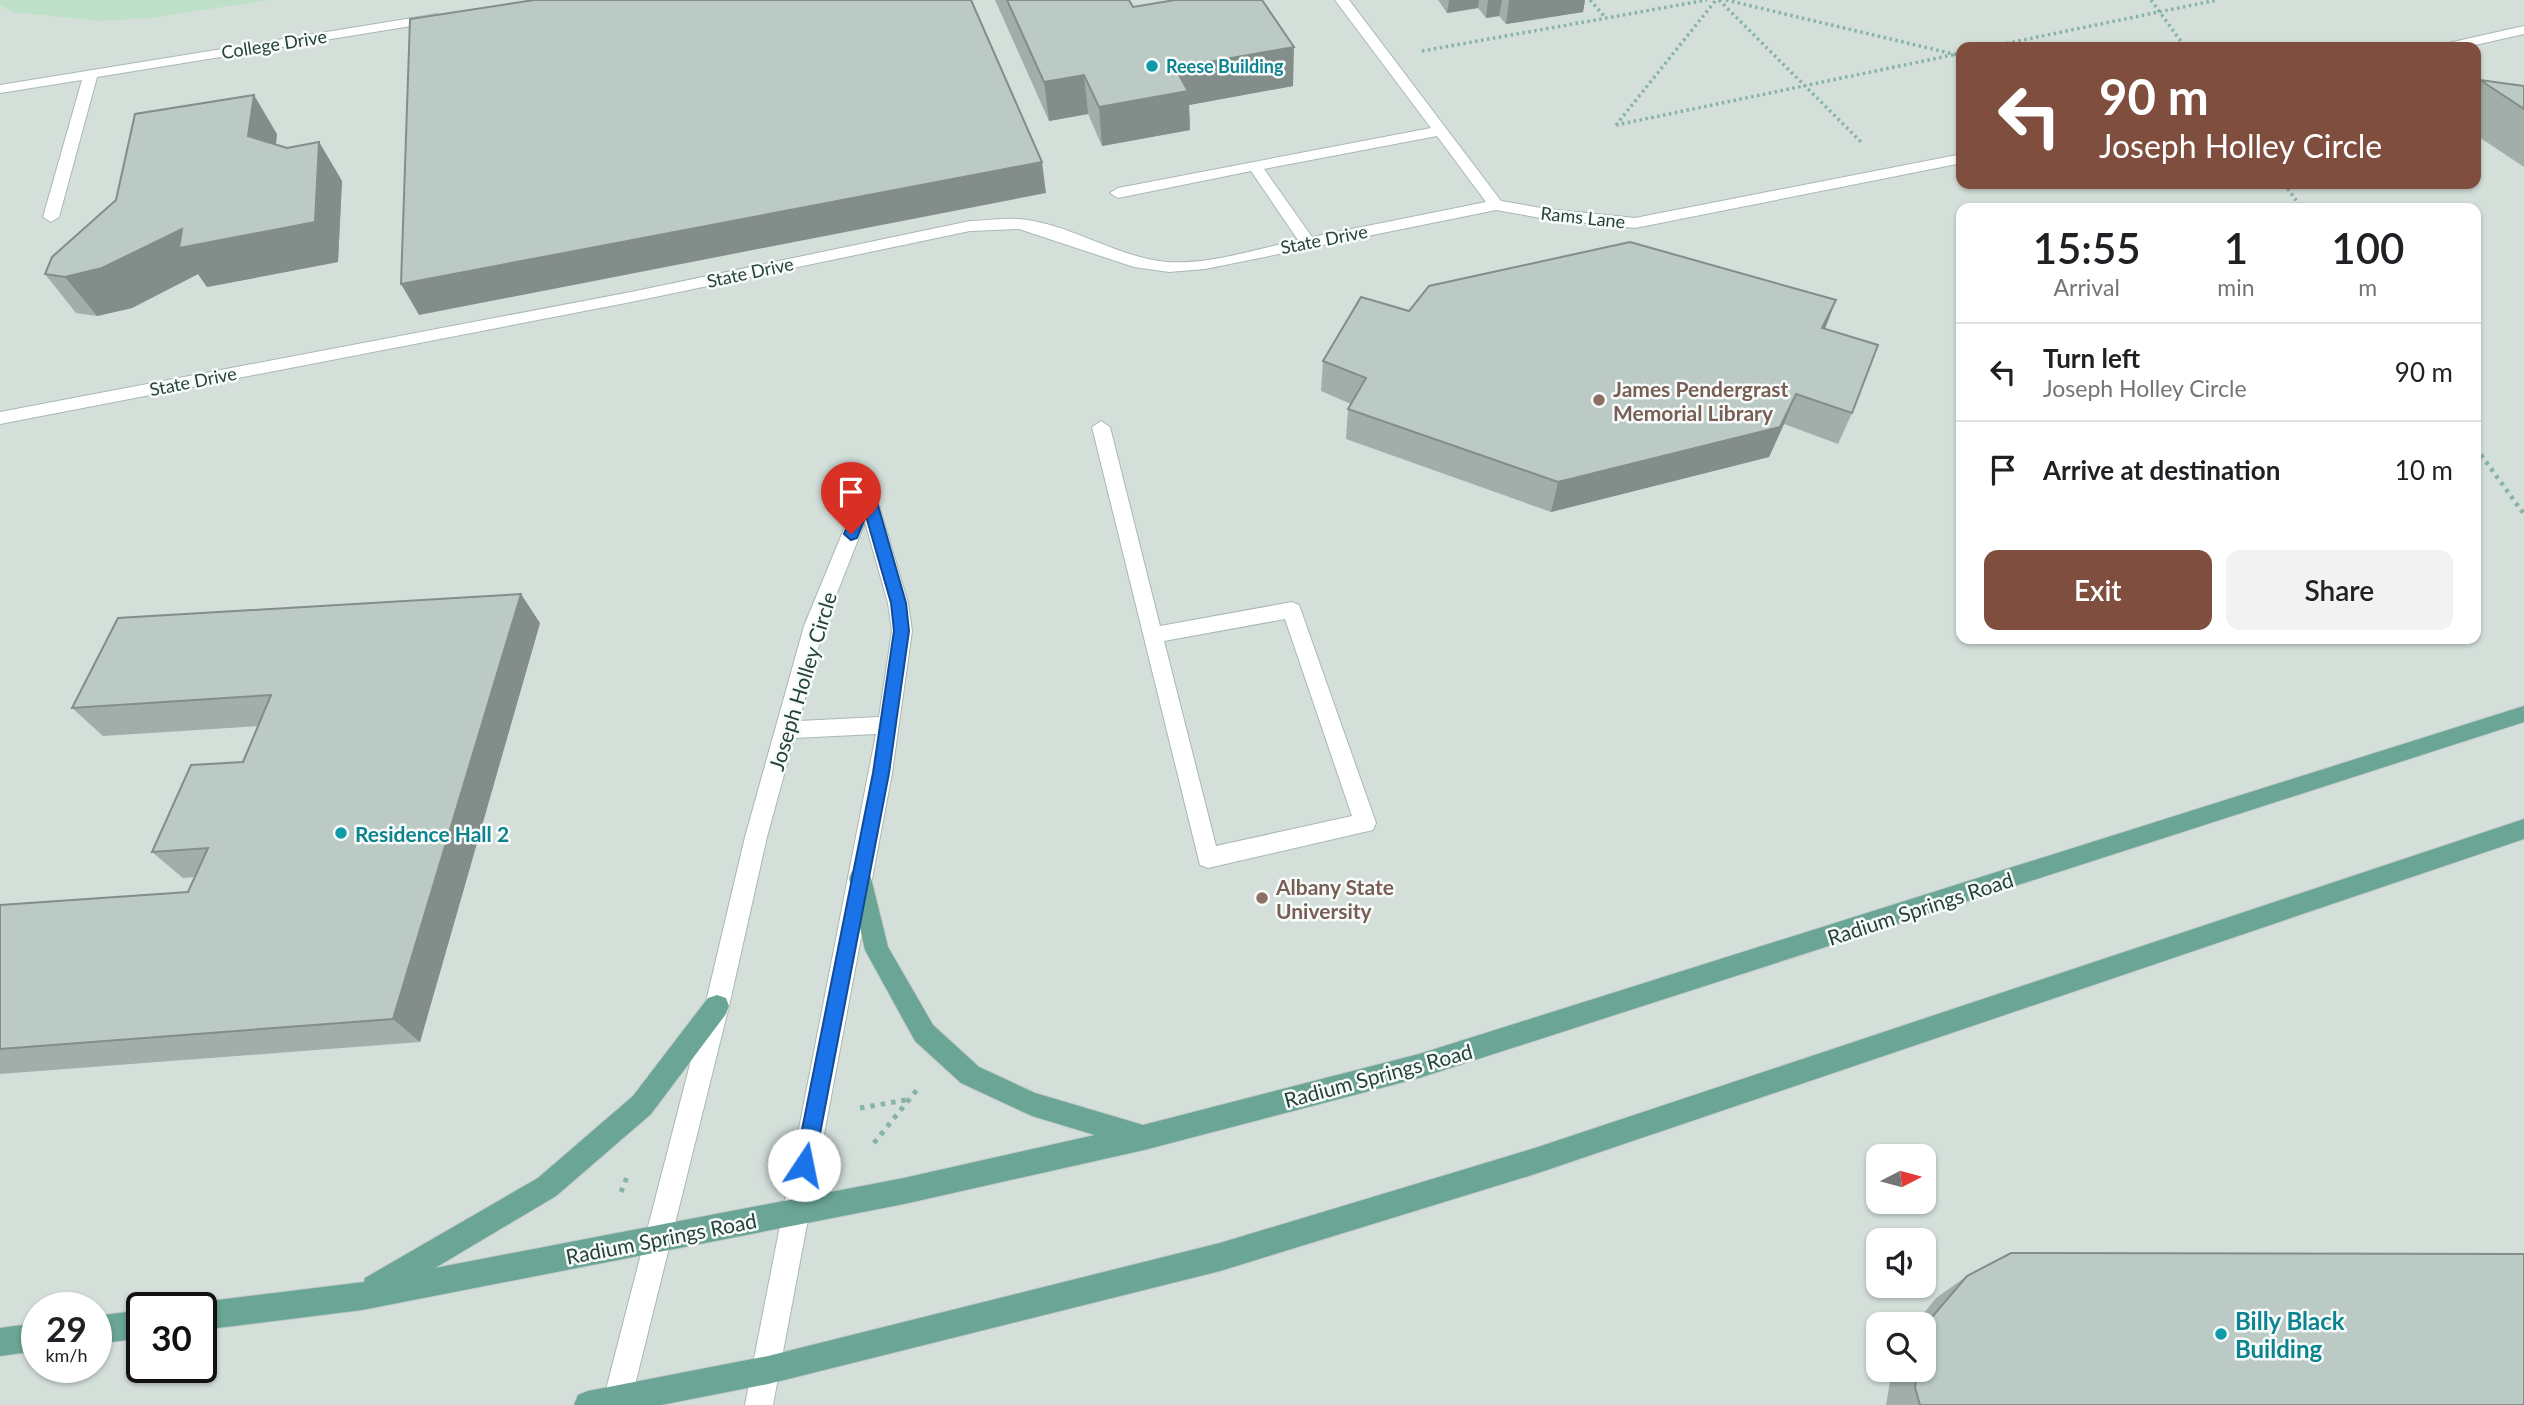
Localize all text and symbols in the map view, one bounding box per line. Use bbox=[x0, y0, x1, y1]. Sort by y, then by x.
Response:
street label: College Drive bbox=[220, 25, 328, 63]
place label: Reese Building bbox=[1166, 55, 1284, 77]
marker: Reese Building bbox=[1144, 58, 1160, 74]
text: 90 m bbox=[2099, 67, 2209, 125]
icon: left bbox=[1984, 70, 2075, 161]
text: Joseph Holley Circle bbox=[2099, 126, 2382, 165]
street label: Rams Lane bbox=[1540, 202, 1626, 232]
street label: State Drive bbox=[1279, 220, 1369, 258]
text: 15:55 bbox=[2033, 223, 2141, 273]
text: 1 bbox=[2224, 223, 2248, 273]
text: 100 bbox=[2331, 223, 2404, 273]
street label: State Drive bbox=[705, 252, 795, 292]
text: Arrival bbox=[2054, 273, 2120, 301]
text: min bbox=[2217, 273, 2255, 301]
text: m bbox=[2358, 273, 2377, 301]
text: Turn left bbox=[2043, 342, 2140, 374]
icon: left bbox=[1984, 353, 2022, 391]
text: 90 m bbox=[2395, 356, 2453, 388]
street label: State Drive bbox=[148, 362, 238, 400]
text: Joseph Holley Circle bbox=[2043, 374, 2247, 402]
place label: James Pendergrast Memorial Library bbox=[1613, 376, 1789, 425]
marker: James Pendergrast Memorial Library bbox=[1591, 392, 1607, 408]
icon: arrive bbox=[1984, 451, 2022, 489]
text: Arrive at destination bbox=[2043, 454, 2280, 486]
text: 10 m bbox=[2395, 454, 2453, 486]
pin bbox=[821, 462, 881, 534]
icon: arrive bbox=[832, 473, 870, 511]
button: Exit bbox=[1984, 550, 2212, 630]
button: Share bbox=[2226, 550, 2453, 630]
street label: Joseph Holley Circle bbox=[763, 588, 841, 774]
place label: Residence Hall 2 bbox=[355, 821, 509, 846]
marker: Residence Hall 2 bbox=[333, 825, 349, 841]
street label: Radium Springs Road bbox=[1824, 866, 2016, 950]
place label: Albany State University bbox=[1275, 874, 1394, 923]
marker: Albany State University bbox=[1254, 890, 1270, 906]
street label: Radium Springs Road bbox=[1281, 1038, 1475, 1112]
position arrow bbox=[767, 1128, 841, 1202]
north arrow bbox=[1866, 1144, 1936, 1214]
map controls bbox=[1866, 1144, 1936, 1382]
street label: Radium Springs Road bbox=[563, 1207, 759, 1269]
button: sound bbox=[1866, 1228, 1936, 1298]
speed limit sign: 30 bbox=[126, 1292, 217, 1383]
place label: Billy Black Building bbox=[2235, 1306, 2345, 1363]
text: 29 bbox=[46, 1307, 87, 1349]
button: search bbox=[1866, 1312, 1936, 1382]
marker: Billy Black Building bbox=[2213, 1326, 2229, 1342]
text: km/h bbox=[45, 1344, 88, 1366]

